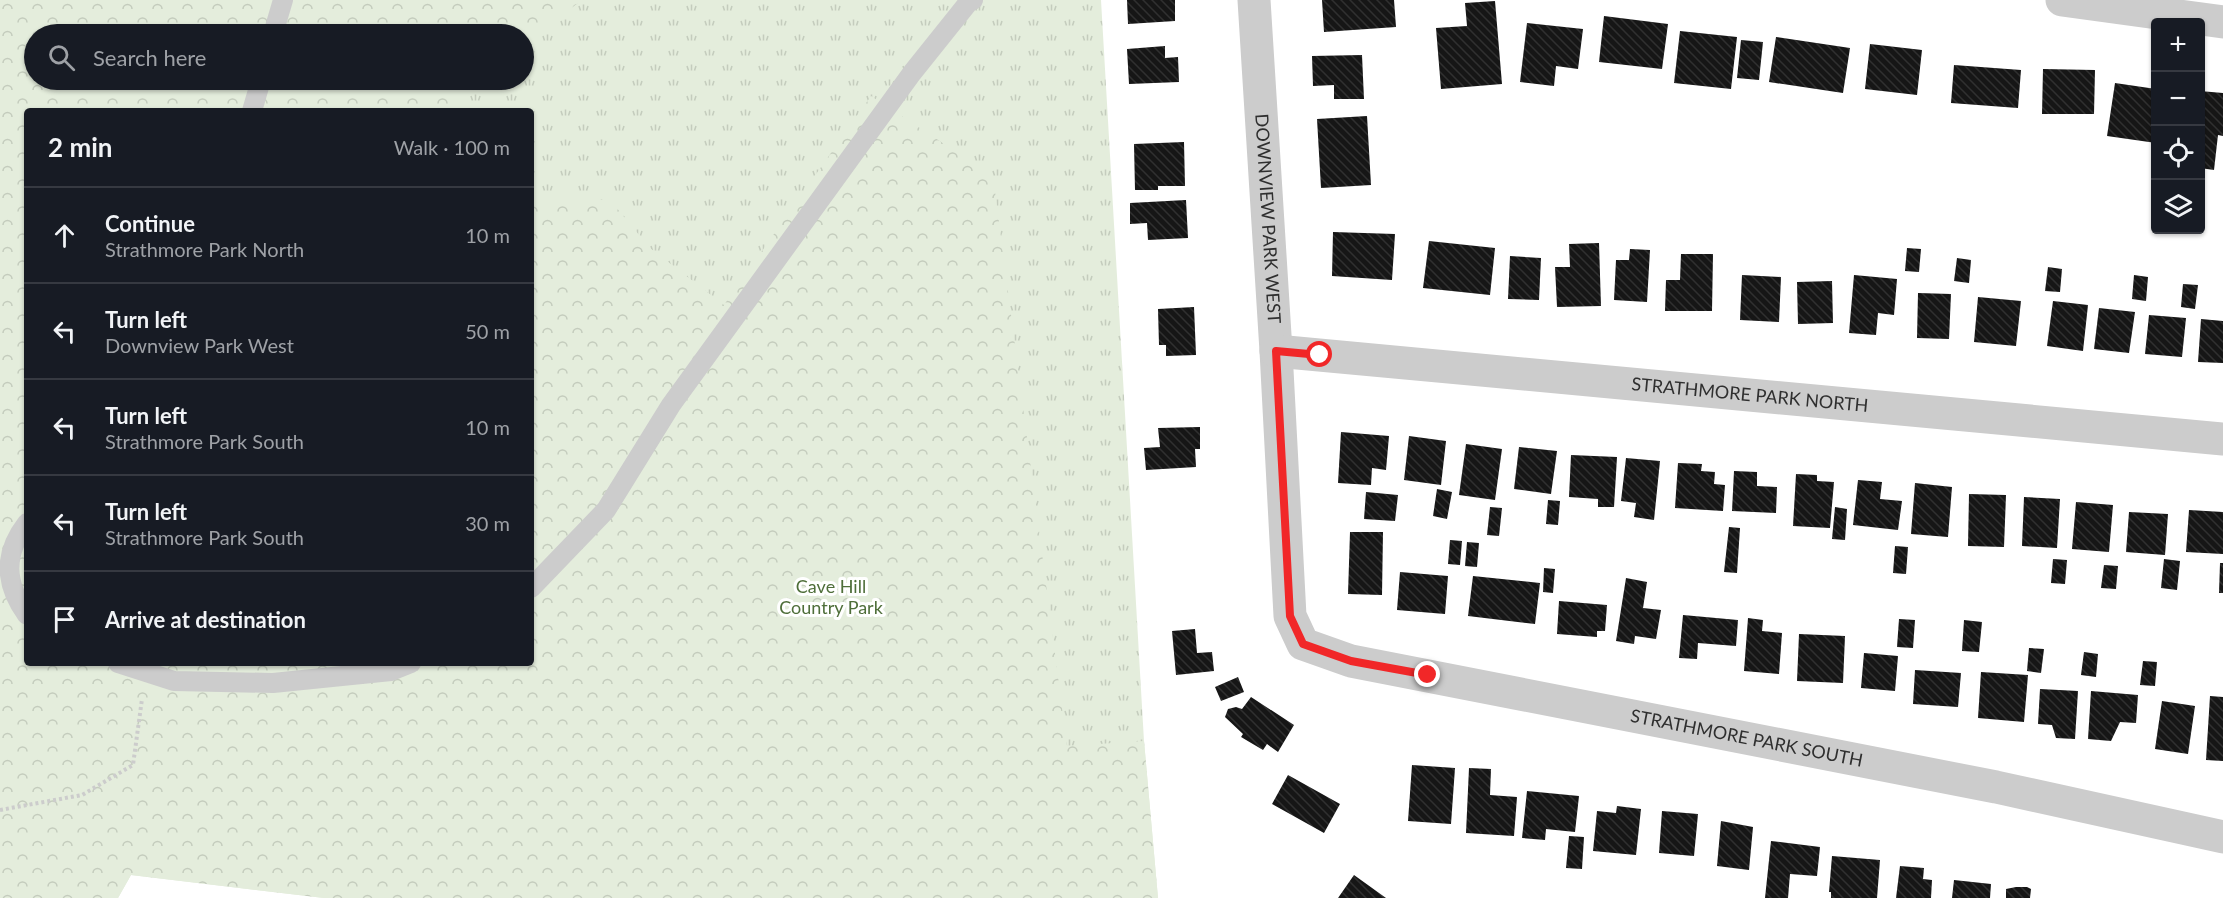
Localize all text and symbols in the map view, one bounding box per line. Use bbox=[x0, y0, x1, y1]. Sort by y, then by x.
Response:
map controls bbox=[2151, 18, 2205, 234]
button: + bbox=[2151, 18, 2205, 72]
search box bbox=[24, 24, 534, 90]
icon: search bbox=[45, 41, 78, 74]
text: Search here bbox=[93, 44, 206, 71]
button: − bbox=[2151, 72, 2205, 126]
street label: DOWNVIEW PARK WEST bbox=[1251, 113, 1286, 324]
button: locate bbox=[2151, 126, 2205, 180]
text: 2 min bbox=[48, 131, 112, 163]
text: Walk · 100 m bbox=[394, 135, 510, 159]
button: layers bbox=[2151, 180, 2205, 234]
text: Continue bbox=[105, 210, 195, 237]
icon: ahead bbox=[48, 219, 81, 252]
text: 10 m bbox=[465, 223, 510, 247]
text: Strathmore Park North bbox=[105, 237, 304, 261]
text: Turn left bbox=[105, 306, 187, 333]
icon: left bbox=[48, 315, 81, 348]
text: 50 m bbox=[465, 319, 510, 343]
text: Downview Park West bbox=[105, 333, 294, 357]
route start bbox=[1306, 341, 1332, 367]
street label: STRATHMORE PARK NORTH bbox=[1631, 372, 1869, 416]
text: Turn left bbox=[105, 402, 187, 429]
icon: left bbox=[48, 411, 81, 444]
text: 10 m bbox=[465, 415, 510, 439]
text: Strathmore Park South bbox=[105, 429, 304, 453]
text: Turn left bbox=[105, 498, 187, 525]
icon: left bbox=[48, 507, 81, 540]
text: 30 m bbox=[465, 511, 510, 535]
text: Strathmore Park South bbox=[105, 525, 304, 549]
park label: Cave Hill Country Park bbox=[779, 575, 884, 618]
icon: arrive bbox=[48, 603, 81, 636]
text: Arrive at destination bbox=[105, 606, 306, 633]
route end bbox=[1414, 661, 1440, 687]
street label: STRATHMORE PARK SOUTH bbox=[1629, 704, 1865, 771]

